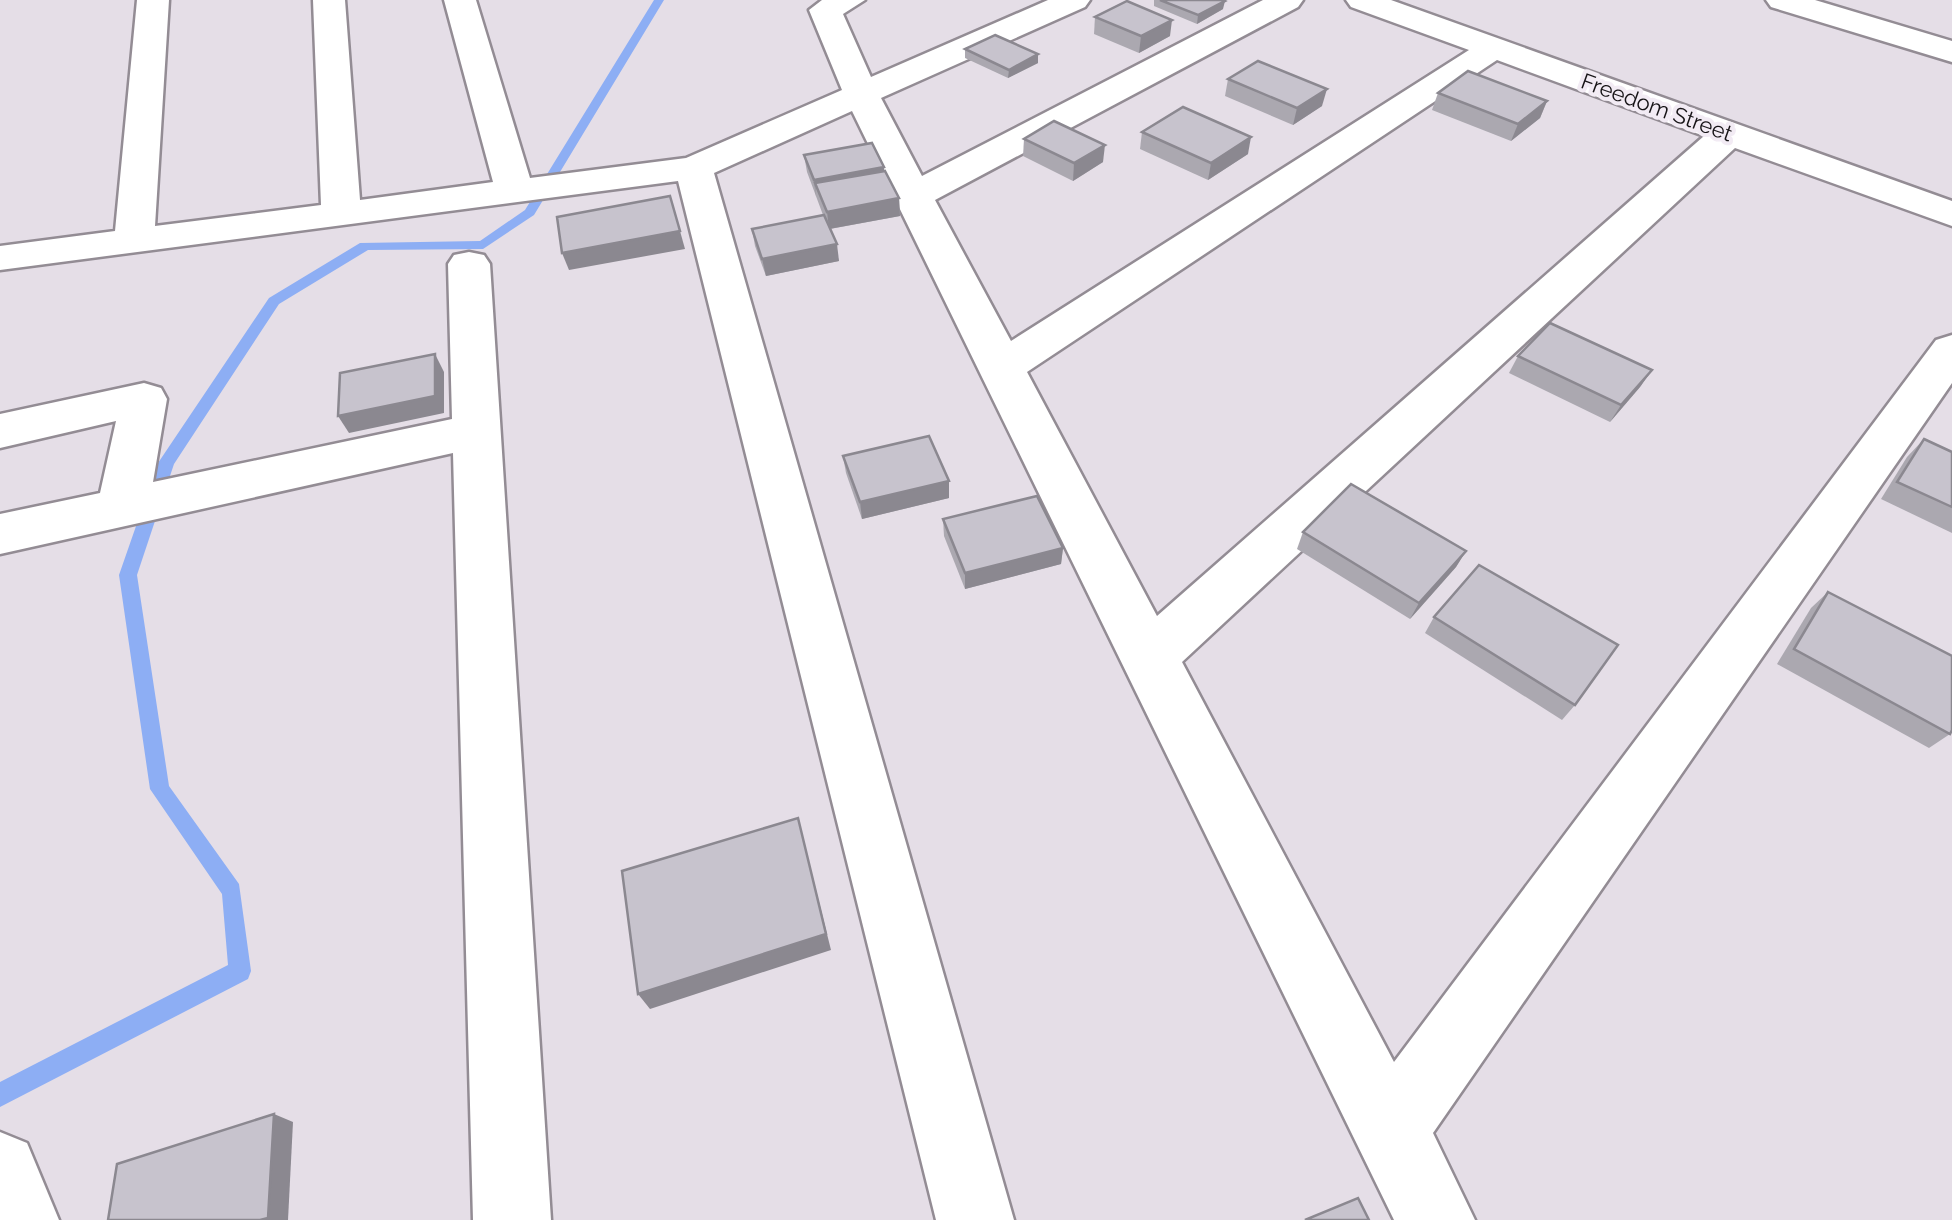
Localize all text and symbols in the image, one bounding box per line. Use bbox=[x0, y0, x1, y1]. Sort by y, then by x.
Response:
street label: Freedom Street bbox=[1578, 68, 1737, 147]

